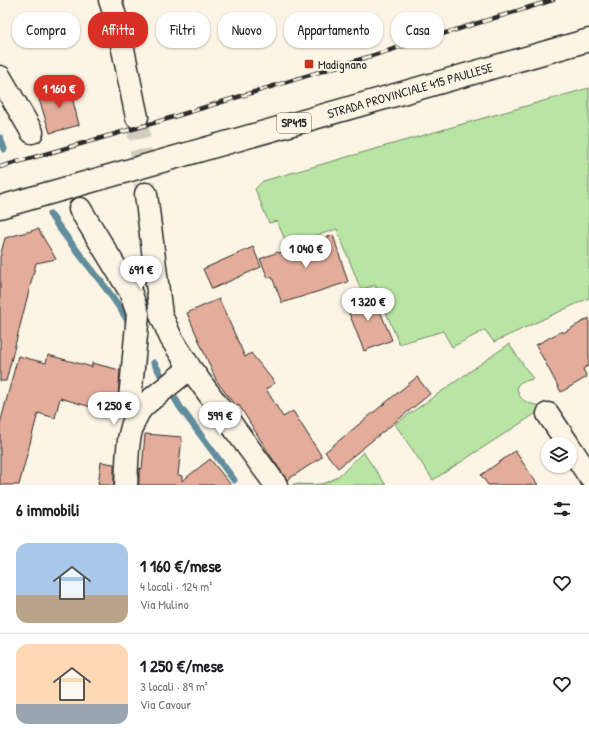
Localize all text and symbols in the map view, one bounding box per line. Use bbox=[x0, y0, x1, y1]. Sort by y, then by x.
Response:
chip: Compra bbox=[12, 12, 80, 48]
chip: Affitta bbox=[88, 12, 148, 48]
chip: Filtri bbox=[156, 12, 210, 48]
chip: Nuovo bbox=[218, 12, 276, 48]
chip: Appartamento bbox=[284, 12, 383, 48]
chip: Casa bbox=[391, 12, 444, 48]
place label: Madignano bbox=[318, 55, 367, 73]
marker: Madignano bbox=[303, 58, 315, 70]
street label: STRADA PROVINCIALE 415 PAULLESE bbox=[325, 58, 495, 122]
pin: 1 160 € bbox=[22, 75, 96, 109]
text: 1 160 € bbox=[43, 79, 75, 97]
road number: SP415 bbox=[277, 113, 311, 133]
pin: 1 040 € bbox=[269, 235, 343, 269]
text: 1 040 € bbox=[289, 239, 323, 257]
pin: 691 € bbox=[113, 256, 169, 290]
text: 691 € bbox=[129, 260, 153, 278]
pin: 1 320 € bbox=[331, 288, 405, 322]
text: 1 320 € bbox=[351, 292, 385, 310]
pin: 1 250 € bbox=[77, 392, 151, 426]
text: 1 250 € bbox=[97, 396, 131, 414]
pin: 599 € bbox=[192, 402, 248, 436]
text: 599 € bbox=[208, 406, 232, 424]
map controls bbox=[541, 437, 577, 473]
button: layers bbox=[541, 437, 577, 473]
text: 6 immobili bbox=[16, 498, 80, 521]
icon: filters bbox=[551, 498, 573, 520]
text: 1 160 €/mese bbox=[140, 554, 222, 577]
icon: home bbox=[48, 559, 96, 607]
icon: heart bbox=[551, 572, 573, 594]
text: 4 locali · 124 m² bbox=[140, 577, 212, 595]
text: Via Mulino bbox=[140, 595, 189, 613]
text: 1 250 €/mese bbox=[140, 654, 224, 677]
icon: home bbox=[48, 660, 96, 708]
icon: heart bbox=[551, 673, 573, 695]
text: 3 locali · 89 m² bbox=[140, 677, 208, 695]
text: Via Cavour bbox=[140, 695, 191, 713]

